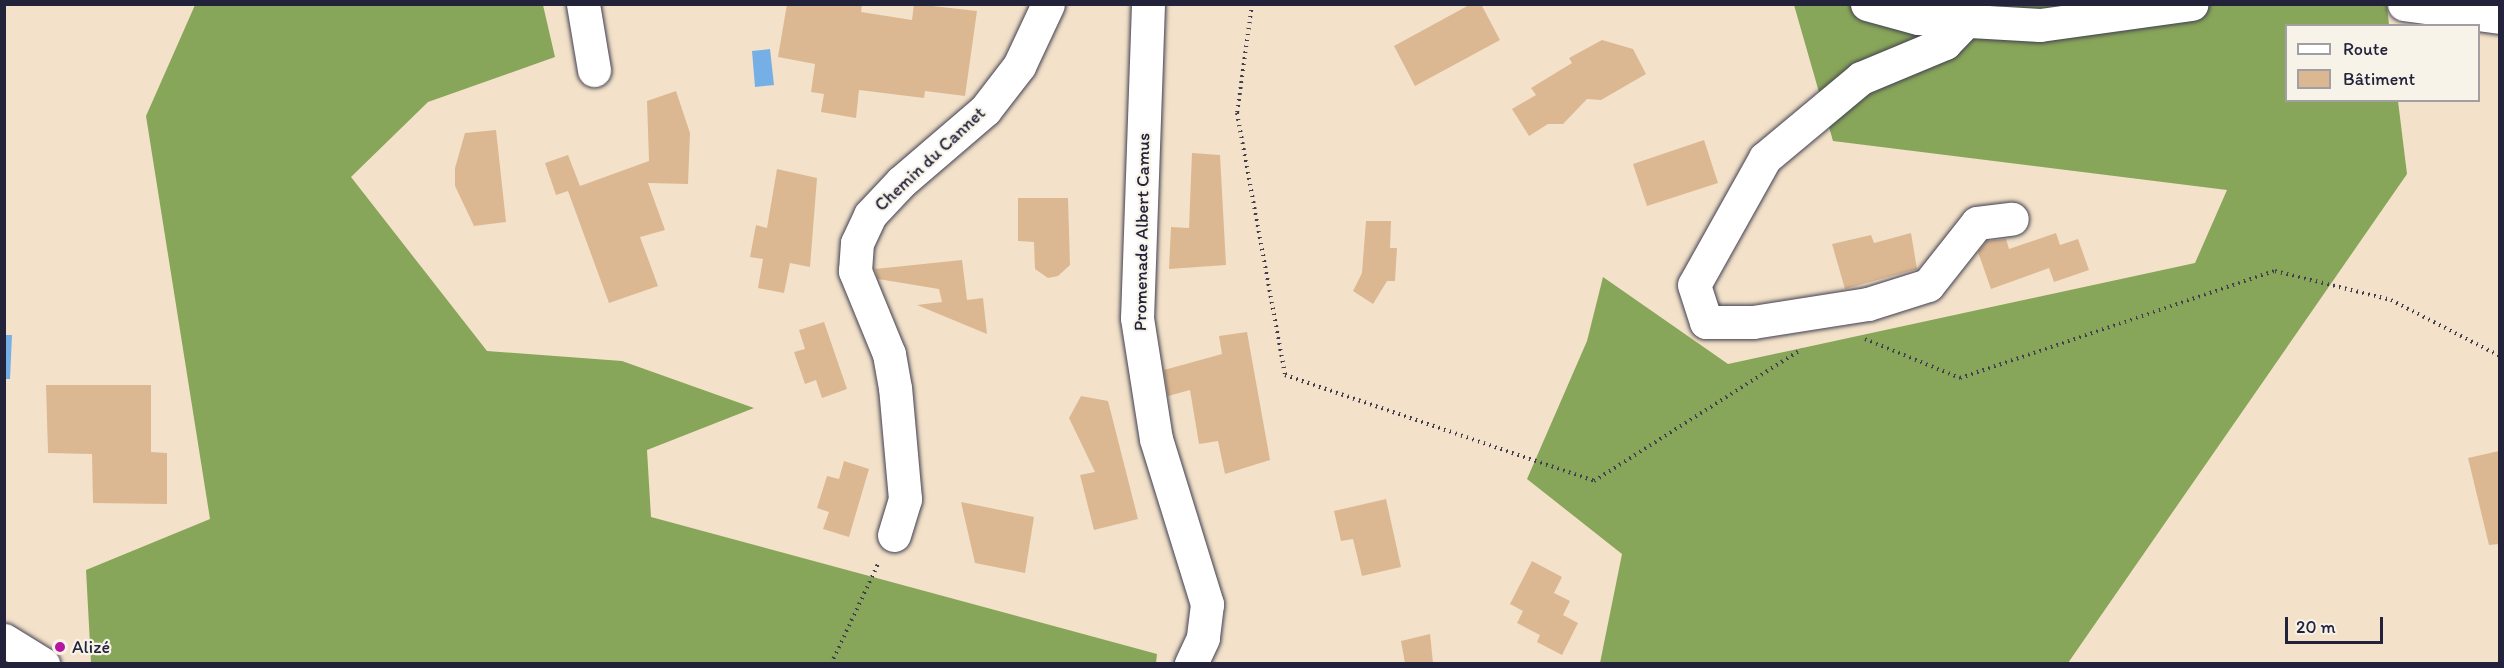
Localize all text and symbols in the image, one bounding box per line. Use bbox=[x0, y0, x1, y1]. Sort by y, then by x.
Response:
legend bbox=[2285, 24, 2480, 102]
text: Route bbox=[2343, 38, 2388, 60]
text: Bâtiment bbox=[2343, 68, 2415, 90]
street label: Chemin du Cannet bbox=[870, 102, 990, 216]
street label: Promenade Albert Camus bbox=[1129, 133, 1155, 331]
scale bar bbox=[2288, 605, 2386, 643]
text: 20 m bbox=[2296, 616, 2336, 638]
place label: Alizé bbox=[72, 636, 110, 658]
marker: Alizé bbox=[53, 640, 67, 654]

